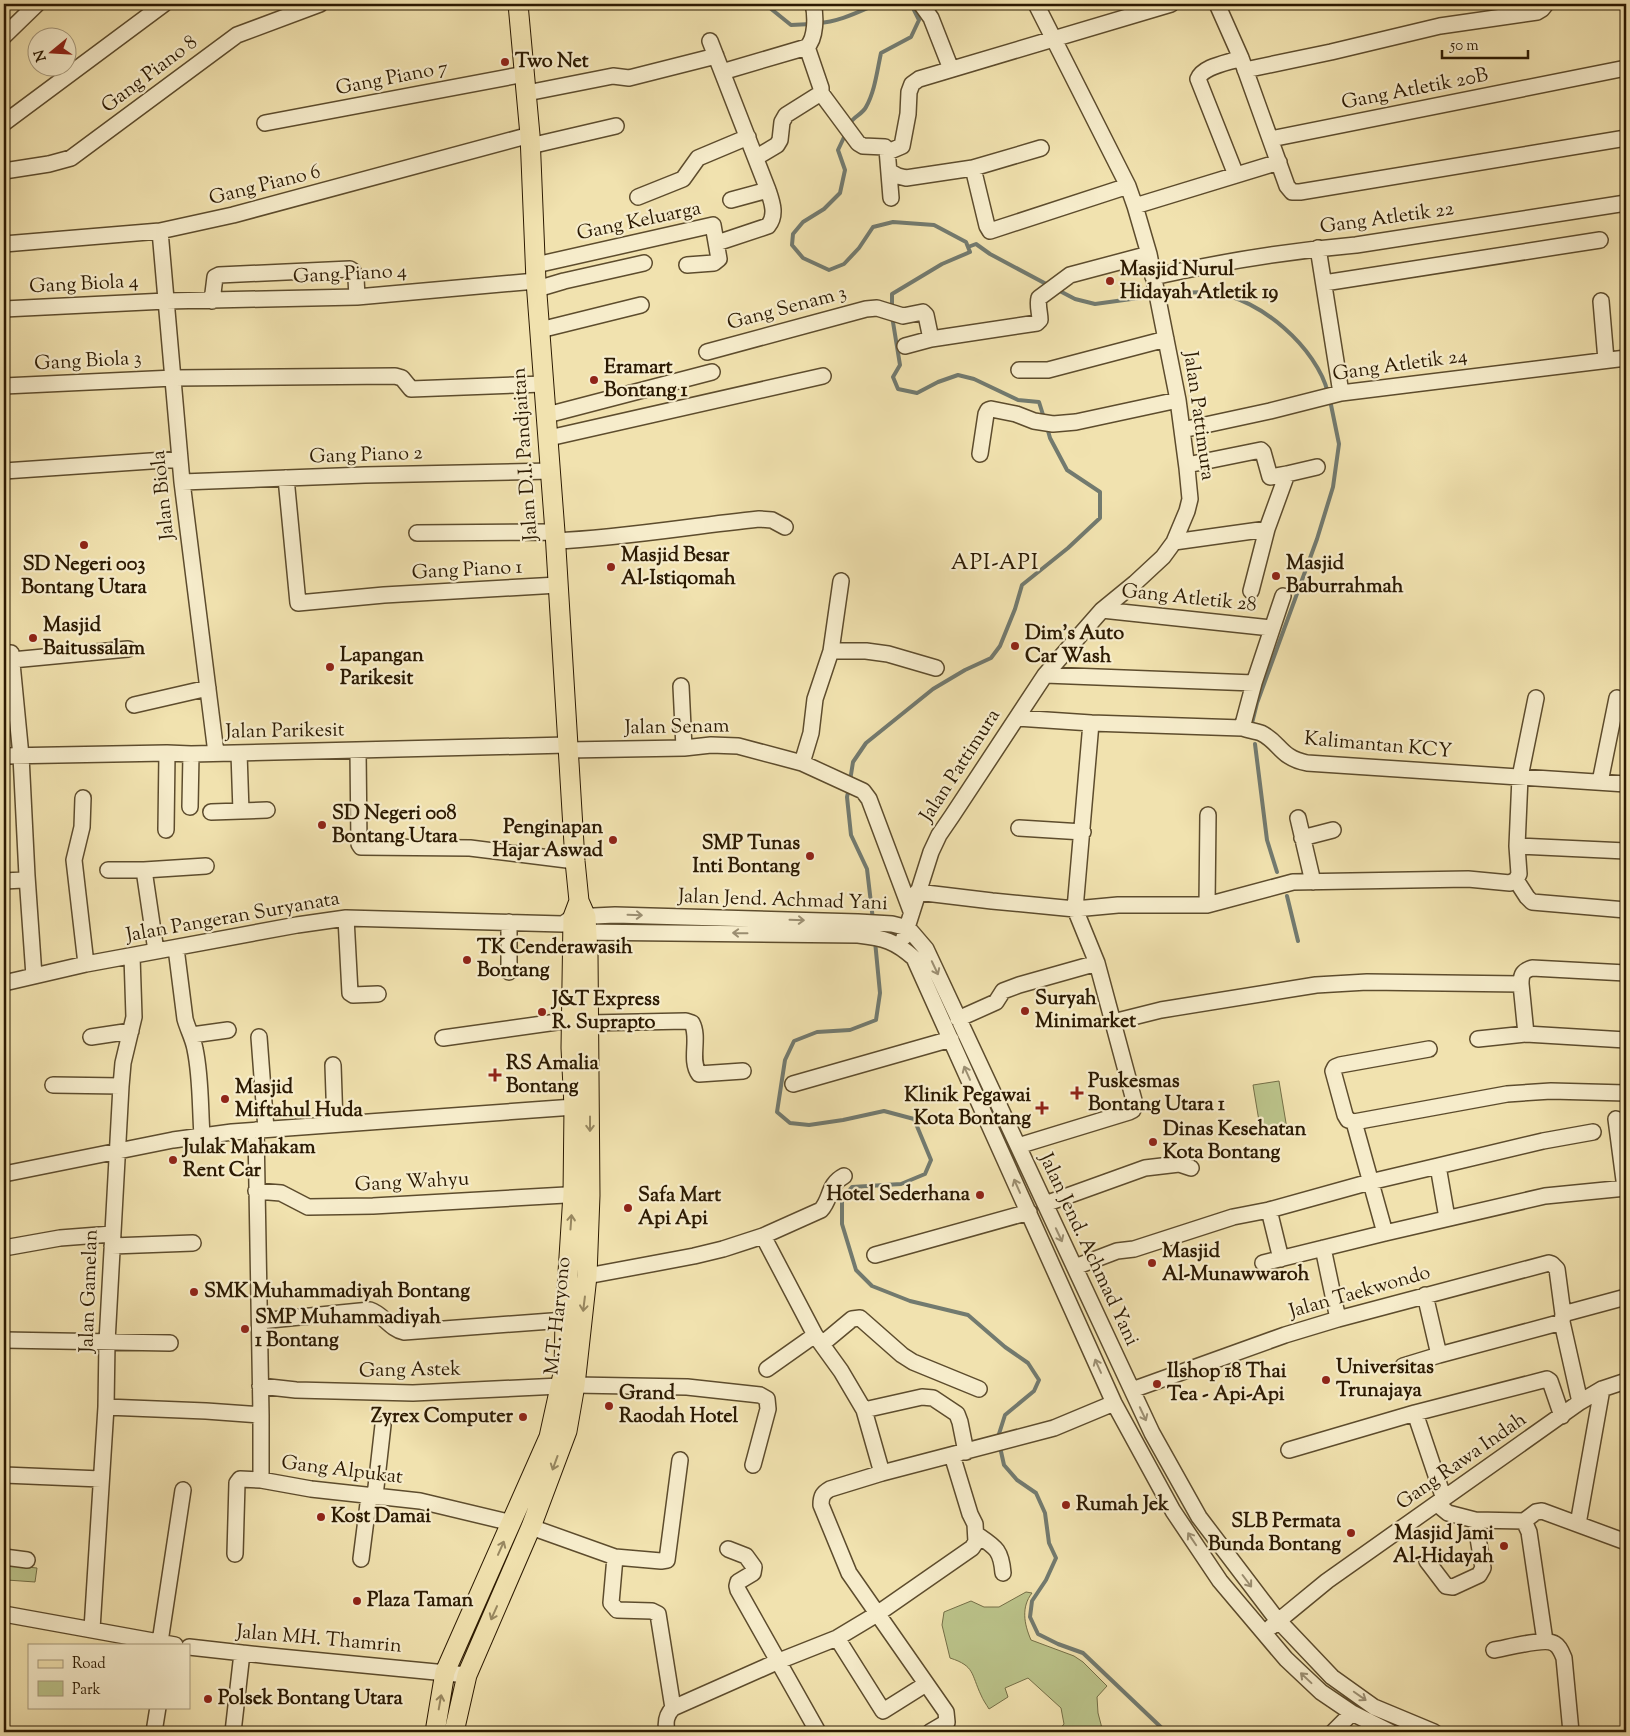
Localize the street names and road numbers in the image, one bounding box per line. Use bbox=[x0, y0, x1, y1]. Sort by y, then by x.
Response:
street label: Gang Piano 8 bbox=[96, 29, 204, 121]
street label: Gang Piano 7 bbox=[333, 54, 451, 104]
street label: Gang Atletik 20B bbox=[1339, 61, 1491, 118]
street label: Gang Piano 6 bbox=[206, 158, 324, 214]
street label: Gang Keluarga bbox=[574, 195, 704, 249]
street label: Gang Atletik 22 bbox=[1318, 195, 1456, 243]
street label: Gang Piano 4 bbox=[292, 258, 408, 292]
street label: Gang Biola 4 bbox=[29, 268, 139, 302]
street label: Gang Senam 3 bbox=[724, 279, 850, 339]
street label: Gang Atletik 24 bbox=[1331, 342, 1469, 390]
street label: Gang Biola 3 bbox=[34, 345, 142, 379]
street label: Jalan Pattimura bbox=[1174, 349, 1221, 482]
street label: Jalan D.I. Pandjaitan bbox=[505, 366, 547, 542]
street label: Gang Piano 2 bbox=[309, 440, 423, 472]
street label: Jalan Biola bbox=[145, 449, 183, 542]
street label: Gang Piano 1 bbox=[411, 554, 523, 588]
street label: Gang Atletik 28 bbox=[1120, 577, 1258, 621]
street label: Jalan Pattimura bbox=[913, 704, 1009, 829]
street label: Jalan Senam bbox=[623, 713, 730, 743]
street label: Jalan Parikesit bbox=[224, 716, 345, 748]
street label: Kalimantan KCY bbox=[1303, 725, 1453, 767]
street label: Jalan Jend. Achmad Yani bbox=[677, 883, 889, 919]
street label: Jalan Pangeran Suryanata bbox=[123, 885, 342, 951]
street label: Jalan Jend. Achmad Yani bbox=[1030, 1148, 1146, 1351]
street label: Gang Wahyu bbox=[354, 1165, 470, 1200]
street label: Jalan Gamelan bbox=[73, 1229, 107, 1354]
street label: M.T. Haryono bbox=[538, 1255, 580, 1376]
street label: Jalan Taekwondo bbox=[1285, 1259, 1434, 1327]
street label: Gang Astek bbox=[359, 1356, 461, 1386]
street label: Gang Rawa Indah bbox=[1391, 1406, 1533, 1518]
street label: Gang Alpukat bbox=[280, 1449, 405, 1493]
street label: Jalan MH. Thamrin bbox=[234, 1618, 403, 1662]

